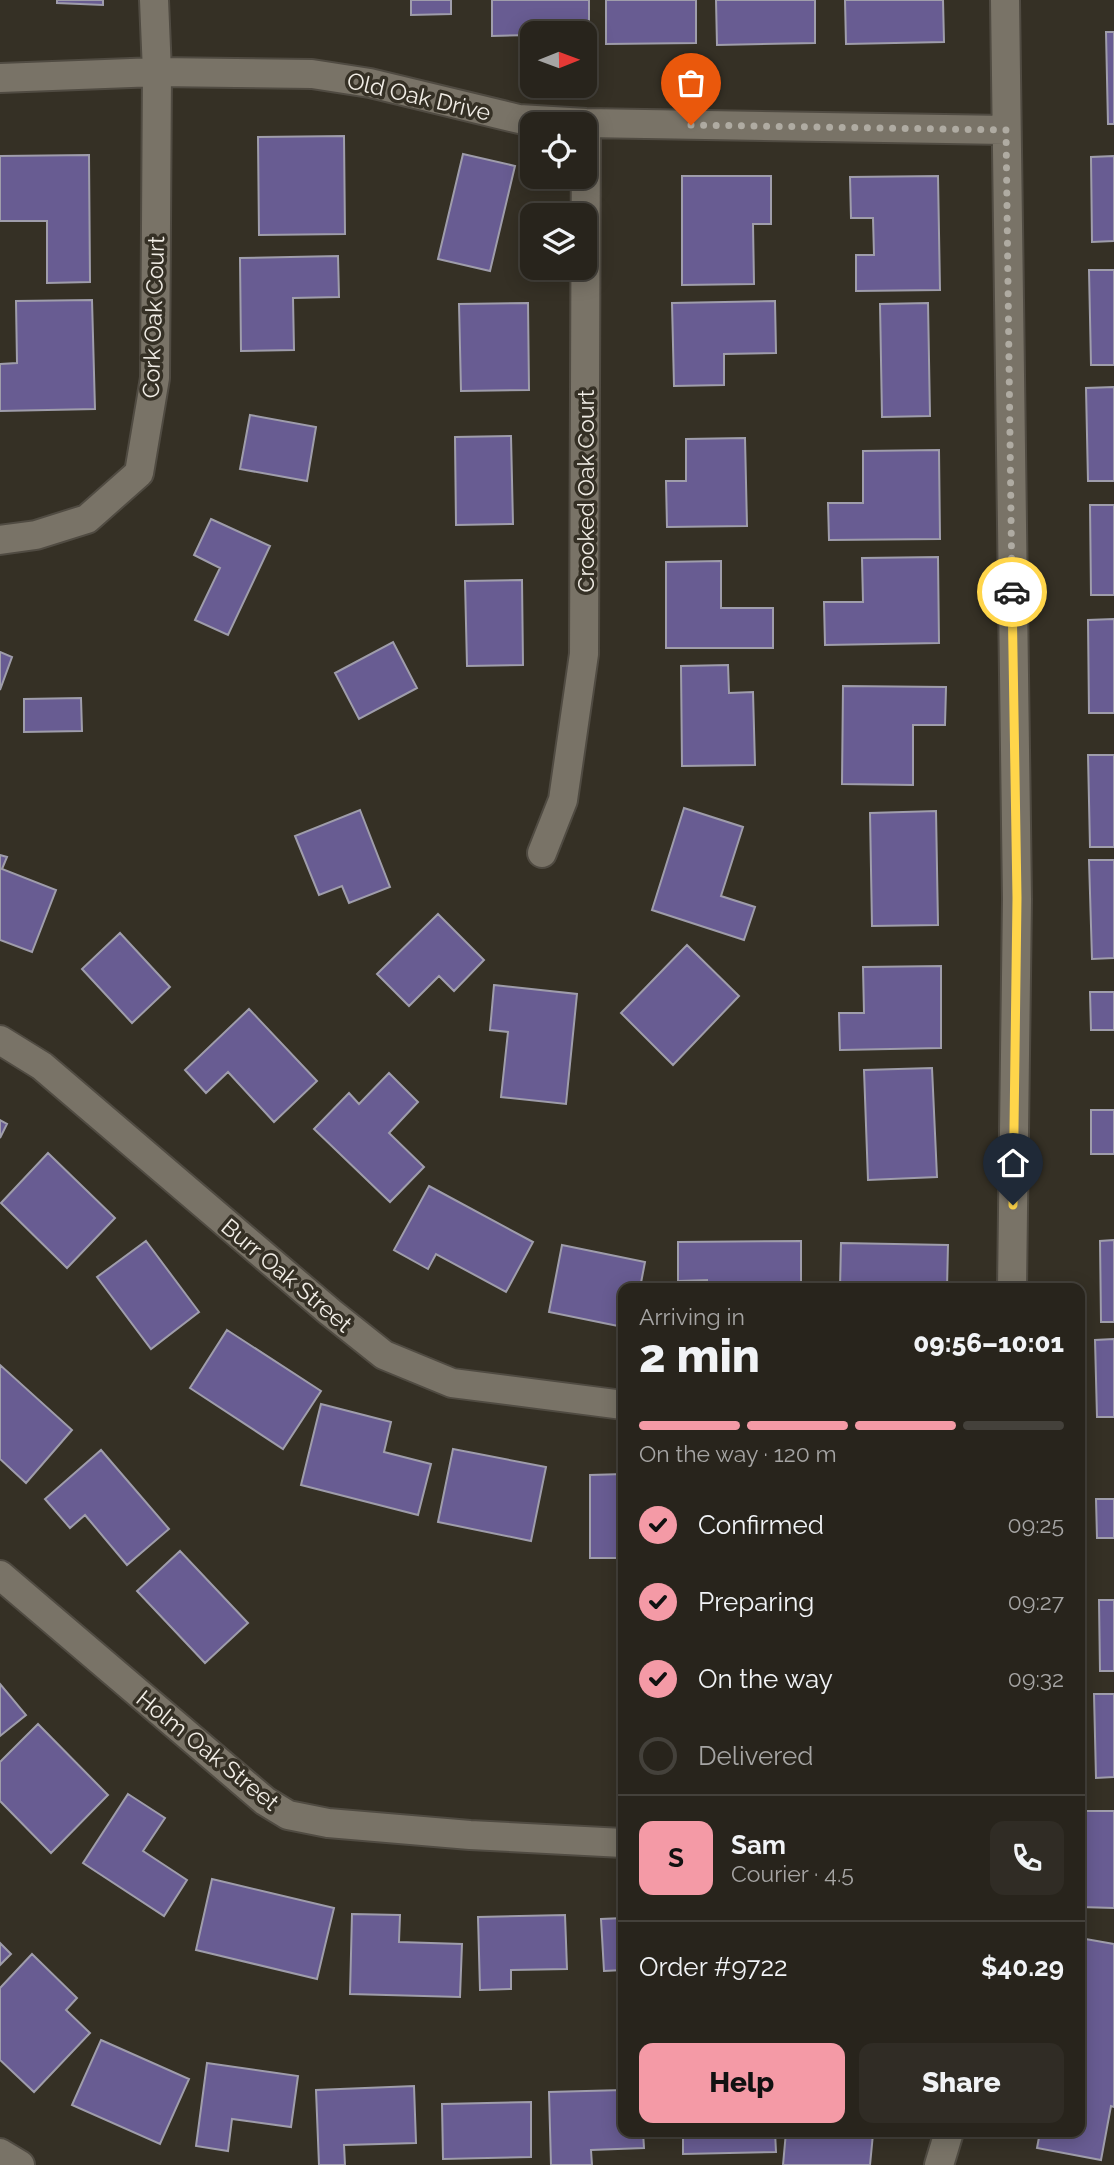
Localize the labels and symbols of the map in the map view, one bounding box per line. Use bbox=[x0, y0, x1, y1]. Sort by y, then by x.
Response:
north arrow bbox=[520, 21, 597, 98]
pin bbox=[661, 53, 721, 125]
street label: Old Oak Drive bbox=[345, 66, 493, 126]
street label: Cork Oak Court bbox=[137, 235, 169, 399]
street label: Crooked Oak Court bbox=[572, 389, 599, 592]
courier bbox=[977, 557, 1047, 627]
pin bbox=[983, 1133, 1043, 1205]
street label: Burr Oak Street bbox=[216, 1213, 358, 1338]
street label: Holm Oak Street bbox=[131, 1684, 285, 1816]

